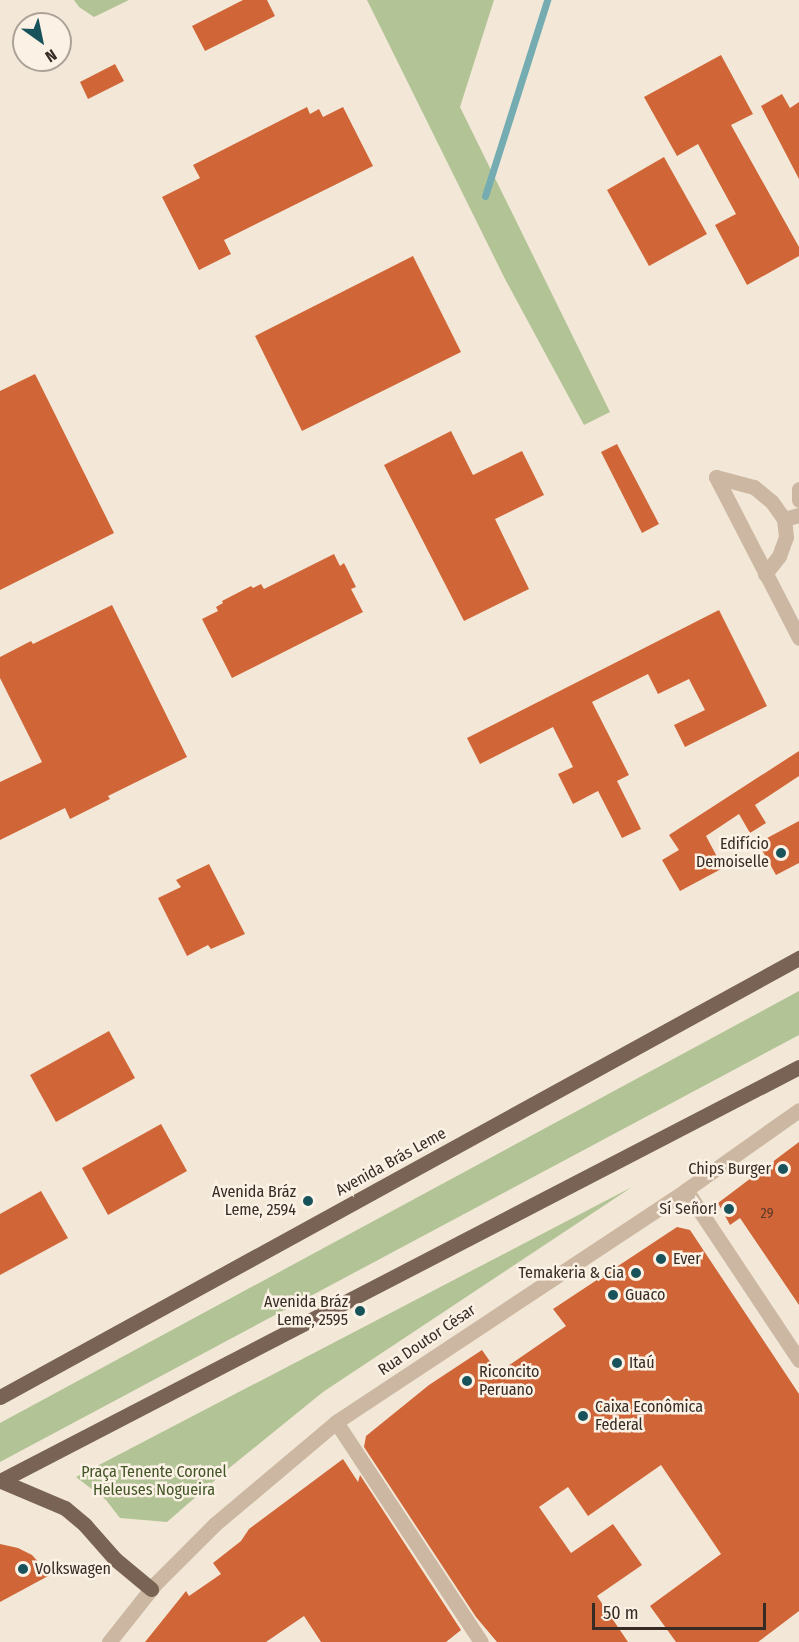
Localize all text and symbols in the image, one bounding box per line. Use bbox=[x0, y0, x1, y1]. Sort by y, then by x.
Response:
north arrow bbox=[12, 12, 72, 72]
text: N bbox=[42, 45, 60, 66]
place label: Edifício Demoiselle bbox=[696, 834, 769, 872]
marker: Edifício Demoiselle bbox=[774, 846, 788, 860]
street label: Avenida Brás Leme bbox=[333, 1124, 449, 1200]
place label: Chips Burger bbox=[688, 1159, 771, 1179]
marker: Chips Burger bbox=[776, 1162, 790, 1176]
place label: Avenida Bráz Leme, 2594 bbox=[212, 1182, 296, 1220]
marker: Avenida Bráz Leme, 2594 bbox=[301, 1194, 315, 1208]
place label: Sí Señor! bbox=[659, 1199, 717, 1219]
marker: Sí Señor! bbox=[722, 1202, 736, 1216]
house number: 29 bbox=[761, 1206, 773, 1222]
place label: Ever bbox=[673, 1249, 701, 1269]
marker: Ever bbox=[654, 1252, 668, 1266]
place label: Temakeria & Cia bbox=[519, 1263, 624, 1283]
marker: Temakeria & Cia bbox=[629, 1266, 643, 1280]
place label: Guaco bbox=[625, 1285, 665, 1305]
marker: Guaco bbox=[606, 1288, 620, 1302]
place label: Avenida Bráz Leme, 2595 bbox=[264, 1292, 348, 1330]
street label: Rua Doutor César bbox=[375, 1300, 479, 1380]
marker: Avenida Bráz Leme, 2595 bbox=[353, 1304, 367, 1318]
place label: Itaú bbox=[629, 1353, 655, 1373]
marker: Itaú bbox=[610, 1356, 624, 1370]
place label: Riconcito Peruano bbox=[479, 1362, 539, 1400]
marker: Riconcito Peruano bbox=[460, 1374, 474, 1388]
place label: Caixa Econômica Federal bbox=[595, 1397, 703, 1435]
marker: Caixa Econômica Federal bbox=[576, 1409, 590, 1423]
park label: Praça Tenente Coronel Heleuses Nogueira bbox=[81, 1462, 227, 1500]
place label: Volkswagen bbox=[35, 1559, 111, 1579]
marker: Volkswagen bbox=[16, 1562, 30, 1576]
scale bar bbox=[595, 1591, 769, 1629]
text: 50 m bbox=[603, 1602, 639, 1624]

